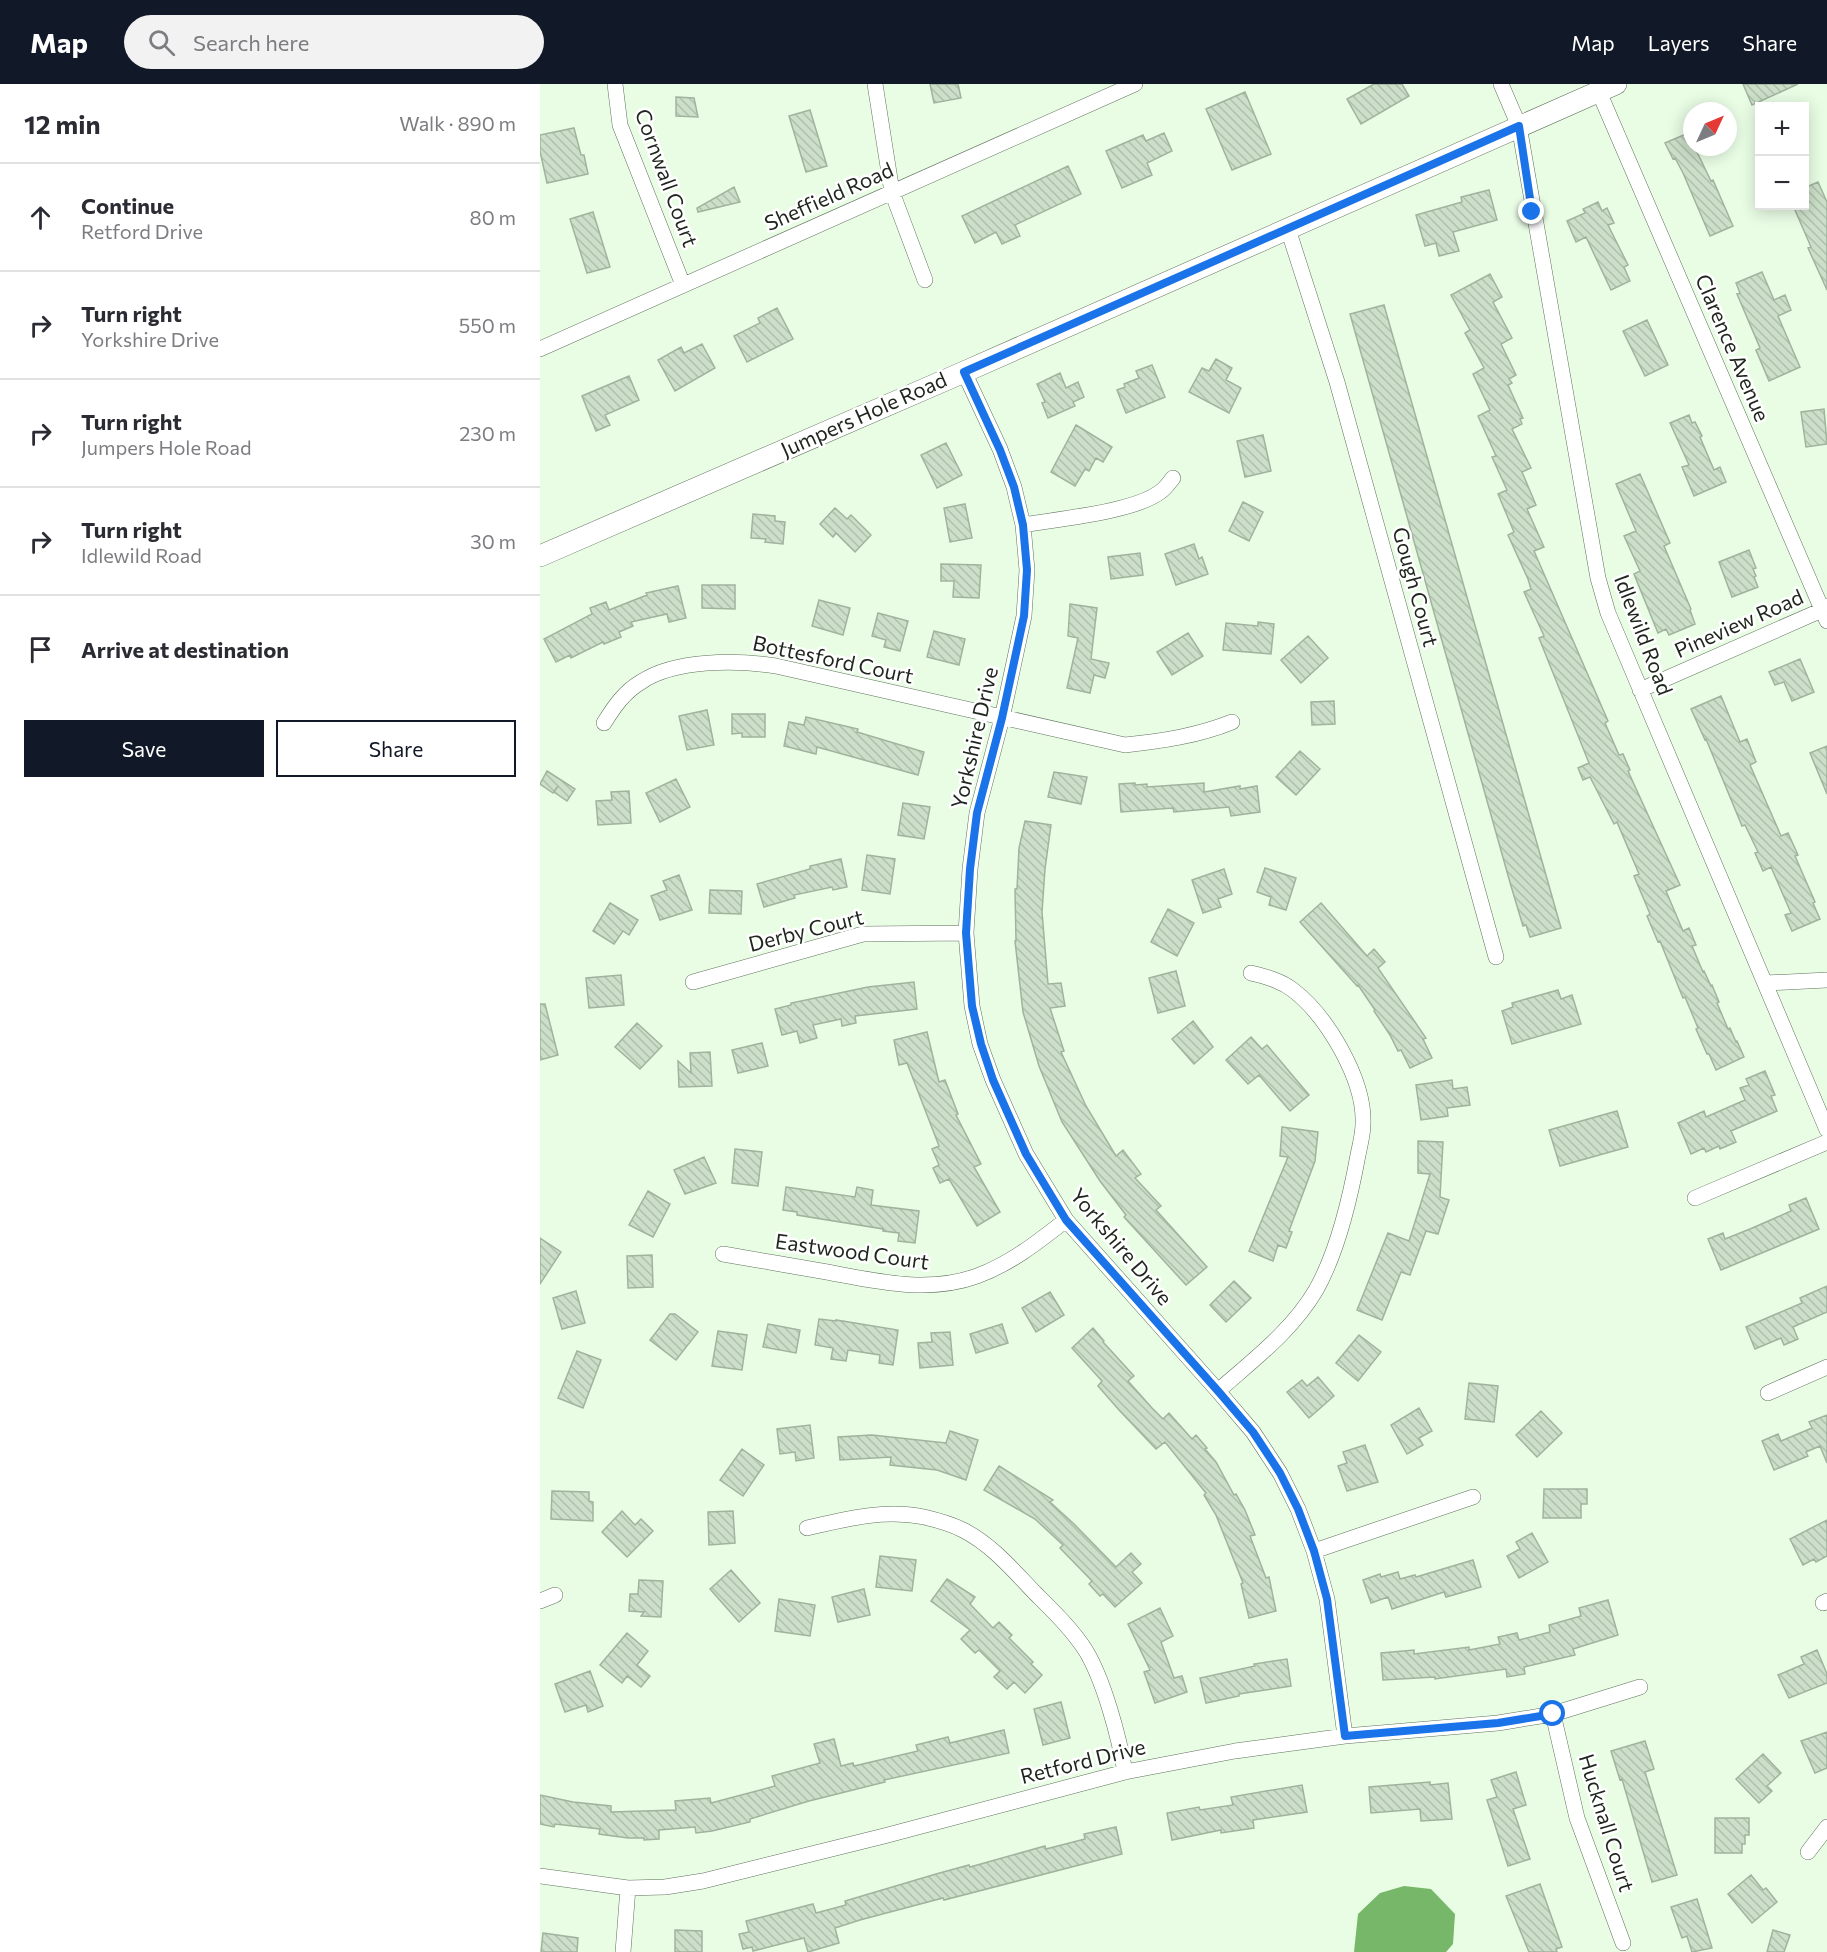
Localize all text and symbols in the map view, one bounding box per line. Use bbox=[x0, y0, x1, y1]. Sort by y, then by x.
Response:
search box bbox=[124, 15, 544, 69]
text: Map bbox=[30, 25, 88, 59]
icon: search bbox=[145, 26, 178, 59]
text: Search here bbox=[193, 29, 309, 56]
text: Map bbox=[1571, 30, 1615, 55]
text: Layers bbox=[1648, 30, 1710, 55]
text: Share bbox=[1743, 30, 1797, 55]
north arrow bbox=[1683, 102, 1737, 156]
map controls bbox=[1755, 102, 1809, 210]
button: + bbox=[1755, 102, 1809, 156]
street label: Cornwall Court bbox=[631, 105, 704, 250]
text: 12 min bbox=[24, 108, 101, 139]
text: Walk · 890 m bbox=[399, 111, 516, 135]
street label: Sheffield Road bbox=[760, 156, 897, 235]
button: − bbox=[1755, 156, 1809, 210]
text: Continue bbox=[81, 192, 174, 219]
route end bbox=[1518, 198, 1544, 224]
icon: ahead bbox=[24, 201, 57, 234]
text: 80 m bbox=[470, 205, 516, 229]
text: Retford Drive bbox=[81, 219, 203, 243]
street label: Clarence Avenue bbox=[1691, 270, 1776, 425]
text: Turn right bbox=[81, 300, 182, 327]
icon: right bbox=[24, 309, 57, 342]
text: 550 m bbox=[459, 313, 516, 337]
text: Yorkshire Drive bbox=[81, 327, 219, 351]
street label: Jumpers Hole Road bbox=[777, 366, 950, 461]
text: Turn right bbox=[81, 408, 182, 435]
icon: right bbox=[24, 417, 57, 450]
text: 230 m bbox=[459, 421, 516, 445]
text: Jumpers Hole Road bbox=[81, 435, 252, 459]
text: Turn right bbox=[81, 516, 182, 543]
street label: Gough Court bbox=[1388, 524, 1444, 649]
icon: right bbox=[24, 525, 57, 558]
text: 30 m bbox=[470, 529, 516, 553]
text: Idlewild Road bbox=[81, 543, 202, 567]
street label: Idlewild Road bbox=[1610, 571, 1679, 698]
street label: Pineview Road bbox=[1670, 583, 1807, 662]
street label: Bottesford Court bbox=[751, 629, 916, 688]
icon: arrive bbox=[24, 633, 57, 666]
text: Arrive at destination bbox=[81, 636, 289, 663]
street label: Yorkshire Drive bbox=[945, 664, 1002, 811]
button: Save bbox=[24, 720, 264, 777]
button: Share bbox=[276, 720, 516, 777]
street label: Derby Court bbox=[746, 903, 866, 956]
street label: Yorkshire Drive bbox=[1066, 1182, 1178, 1310]
street label: Eastwood Court bbox=[774, 1227, 931, 1274]
route start bbox=[1539, 1700, 1565, 1726]
street label: Retford Drive bbox=[1017, 1733, 1148, 1788]
street label: Hucknall Court bbox=[1575, 1751, 1640, 1894]

